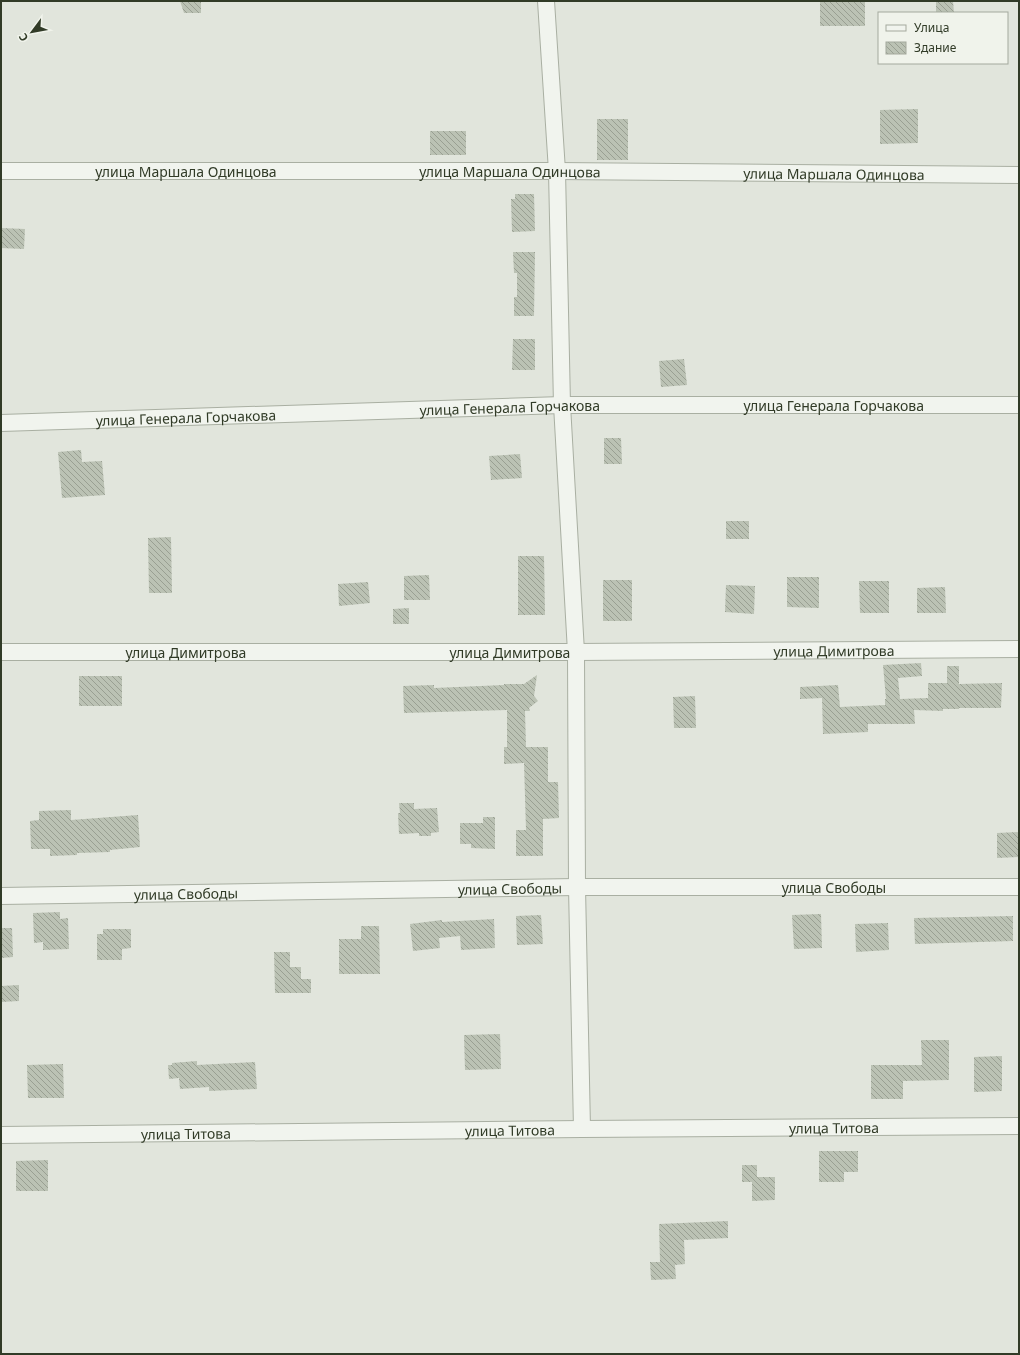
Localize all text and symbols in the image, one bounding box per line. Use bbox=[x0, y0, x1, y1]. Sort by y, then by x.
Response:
north arrow bbox=[12, 12, 52, 52]
legend bbox=[878, 12, 1008, 64]
text: Улица bbox=[914, 19, 949, 36]
text: С bbox=[15, 31, 31, 45]
text: Здание bbox=[914, 39, 957, 56]
street label: улица Маршала Одинцова bbox=[95, 162, 277, 181]
street label: улица Маршала Одинцова bbox=[419, 162, 601, 181]
street label: улица Маршала Одинцова bbox=[743, 163, 925, 184]
street label: улица Генерала Горчакова bbox=[419, 396, 600, 419]
street label: улица Генерала Горчакова bbox=[743, 396, 924, 415]
street label: улица Генерала Горчакова bbox=[95, 405, 276, 429]
street label: улица Димитрова bbox=[774, 640, 894, 660]
street label: улица Димитрова bbox=[126, 643, 246, 662]
street label: улица Димитрова bbox=[450, 643, 570, 662]
street label: улица Свободы bbox=[458, 878, 562, 898]
street label: улица Свободы bbox=[782, 878, 886, 897]
street label: улица Свободы bbox=[134, 883, 238, 903]
street label: улица Титова bbox=[789, 1117, 879, 1137]
street label: улица Титова bbox=[465, 1120, 555, 1140]
street label: улица Титова bbox=[141, 1123, 231, 1143]

